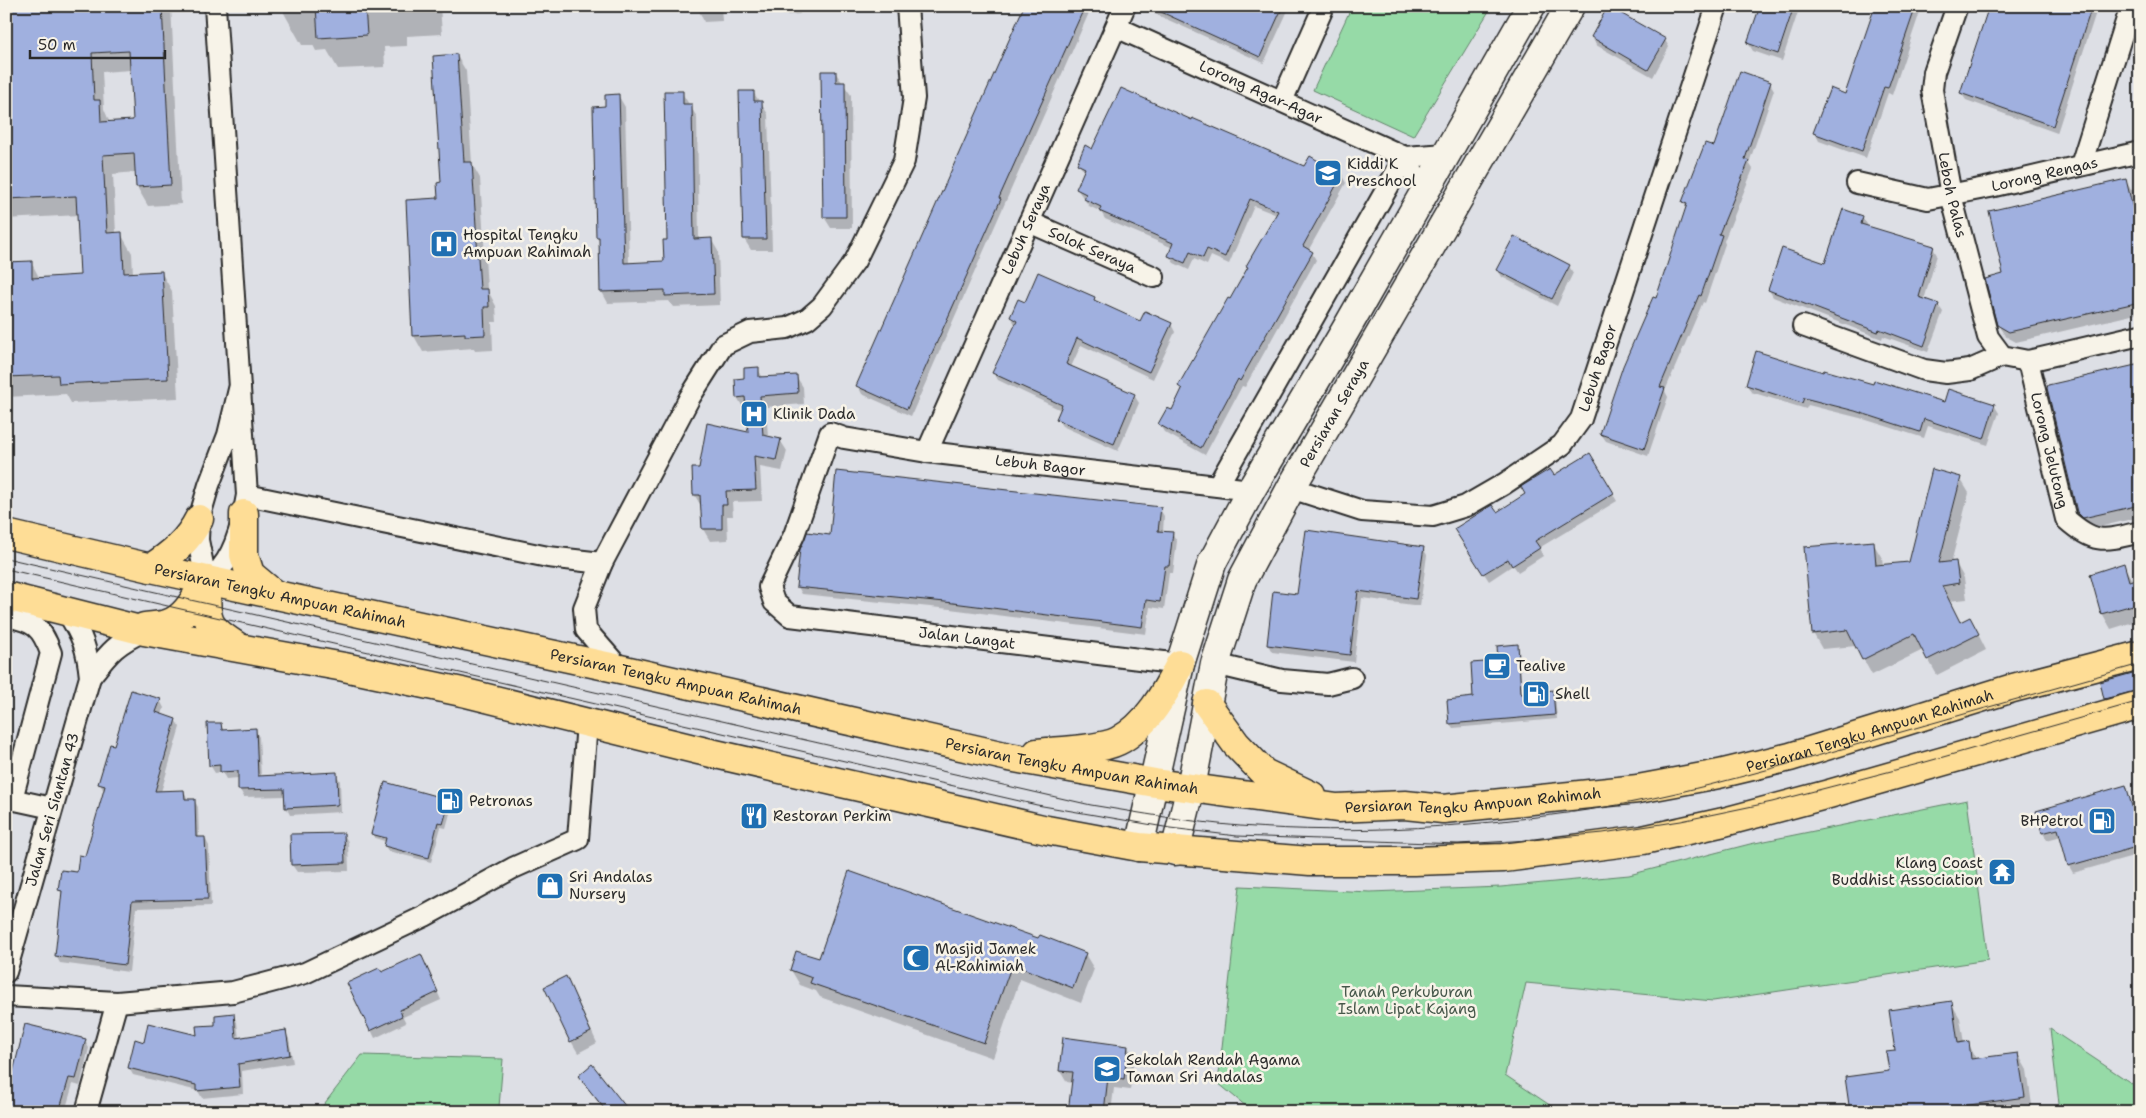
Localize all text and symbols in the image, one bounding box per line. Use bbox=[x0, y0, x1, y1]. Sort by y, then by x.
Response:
scale bar bbox=[30, 28, 165, 60]
text: 50 m bbox=[38, 35, 76, 55]
street label: Lorong Agar-Agar bbox=[1196, 56, 1326, 129]
street label: Leboh Palas bbox=[1933, 151, 1972, 240]
street label: Lorong Rengas bbox=[1989, 152, 2100, 196]
place label: Kiddi K Preschool bbox=[1347, 154, 1417, 191]
school or university icon: Kiddi K Preschool bbox=[1313, 158, 1343, 188]
street label: Lebuh Seraya bbox=[997, 180, 1055, 278]
street label: Solok Seraya bbox=[1045, 222, 1140, 278]
place label: Hospital Tengku Ampuan Rahimah bbox=[463, 225, 591, 262]
hospital icon: Hospital Tengku Ampuan Rahimah bbox=[429, 229, 459, 259]
street label: Lebuh Bagor bbox=[1574, 322, 1622, 414]
street label: Persiaran Seraya bbox=[1295, 355, 1374, 471]
street label: Lorong Jelutong bbox=[2026, 390, 2073, 511]
hospital icon: Klinik Dada bbox=[739, 399, 769, 429]
place label: Klinik Dada bbox=[773, 404, 856, 424]
street label: Lebuh Bagor bbox=[994, 450, 1087, 481]
street label: Persiaran Tengku Ampuan Rahimah bbox=[152, 559, 408, 633]
street label: Jalan Langat bbox=[917, 622, 1017, 654]
street label: Persiaran Tengku Ampuan Rahimah bbox=[548, 644, 804, 720]
cafe icon: Tealive bbox=[1482, 651, 1512, 681]
place label: Tealive bbox=[1516, 656, 1566, 676]
fuel station icon: Shell bbox=[1521, 679, 1551, 709]
place label: Shell bbox=[1555, 684, 1590, 704]
street label: Persiaran Tengku Ampuan Rahimah bbox=[1744, 685, 1996, 777]
street label: Jalan Seri Siantan 43 bbox=[21, 730, 84, 889]
street label: Persiaran Tengku Ampuan Rahimah bbox=[943, 733, 1200, 799]
street label: Persiaran Tengku Ampuan Rahimah bbox=[1344, 783, 1602, 819]
fuel station icon: Petronas bbox=[435, 786, 465, 816]
place label: Petronas bbox=[469, 791, 533, 811]
restaurant icon: Restoran Perkim bbox=[739, 801, 769, 831]
place label: Restoran Perkim bbox=[773, 806, 891, 826]
fuel station icon: BHPetrol bbox=[2087, 806, 2117, 836]
place label: BHPetrol bbox=[2021, 811, 2083, 831]
place label: Klang Coast Buddhist Association bbox=[1832, 853, 1983, 890]
temple icon: Klang Coast Buddhist Association bbox=[1987, 857, 2017, 887]
place label: Sri Andalas Nursery bbox=[569, 867, 653, 904]
shop icon: Sri Andalas Nursery bbox=[535, 871, 565, 901]
place label: Masjid Jamek Al-Rahimiah bbox=[935, 939, 1036, 976]
mosque icon: Masjid Jamek Al-Rahimiah bbox=[901, 943, 931, 973]
park label: Tanah Perkuburan Islam Lipat Kajang bbox=[1338, 982, 1476, 1019]
place label: Sekolah Rendah Agama Taman Sri Andalas bbox=[1126, 1050, 1301, 1087]
school or university icon: Sekolah Rendah Agama Taman Sri Andalas bbox=[1092, 1054, 1122, 1084]

